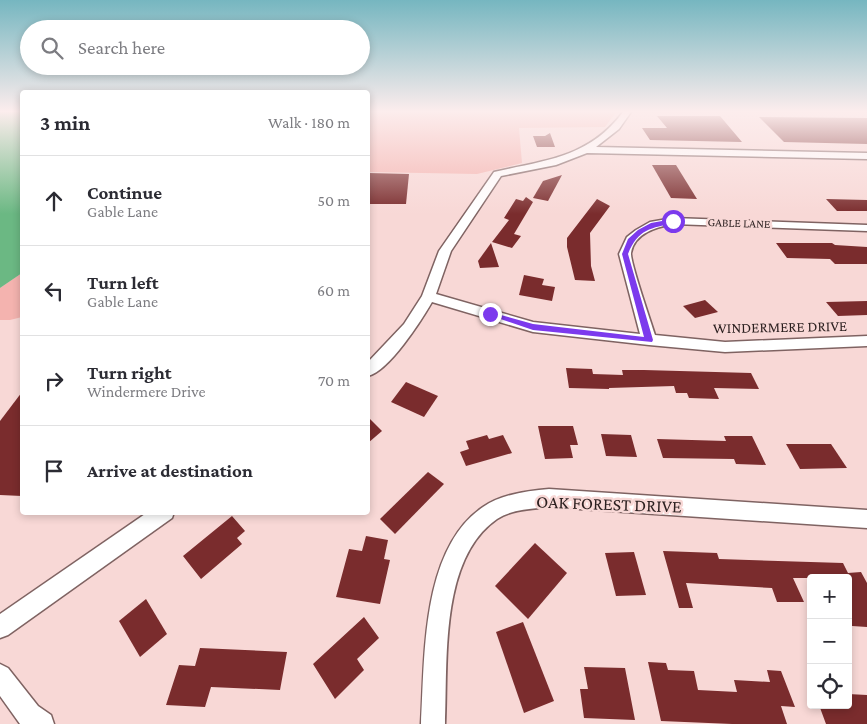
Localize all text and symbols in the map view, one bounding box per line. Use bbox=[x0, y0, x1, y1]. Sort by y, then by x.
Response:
search box bbox=[20, 20, 370, 75]
icon: search bbox=[38, 34, 66, 62]
text: Search here bbox=[78, 37, 165, 58]
text: 3 min bbox=[40, 111, 90, 135]
text: Walk · 180 m bbox=[268, 114, 350, 131]
text: Continue bbox=[87, 182, 162, 203]
icon: ahead bbox=[40, 187, 68, 215]
text: 50 m bbox=[318, 192, 350, 209]
text: Gable Lane bbox=[87, 203, 158, 220]
route start bbox=[662, 210, 685, 233]
street label: GABLE LANE bbox=[707, 215, 771, 231]
text: Turn left bbox=[87, 272, 159, 293]
icon: left bbox=[40, 277, 68, 305]
text: 60 m bbox=[317, 282, 350, 299]
text: Gable Lane bbox=[87, 293, 158, 310]
route end bbox=[479, 303, 502, 326]
street label: WINDERMERE DRIVE bbox=[713, 318, 847, 336]
text: Turn right bbox=[87, 362, 172, 383]
icon: right bbox=[40, 367, 68, 395]
text: 70 m bbox=[318, 372, 350, 389]
text: Windermere Drive bbox=[87, 383, 205, 400]
icon: arrive bbox=[40, 457, 68, 485]
text: Arrive at destination bbox=[87, 460, 253, 481]
street label: OAK FOREST DRIVE bbox=[536, 491, 682, 517]
map controls bbox=[807, 574, 852, 709]
button: + bbox=[807, 574, 852, 619]
button: − bbox=[807, 619, 852, 664]
button: locate bbox=[807, 664, 852, 709]

